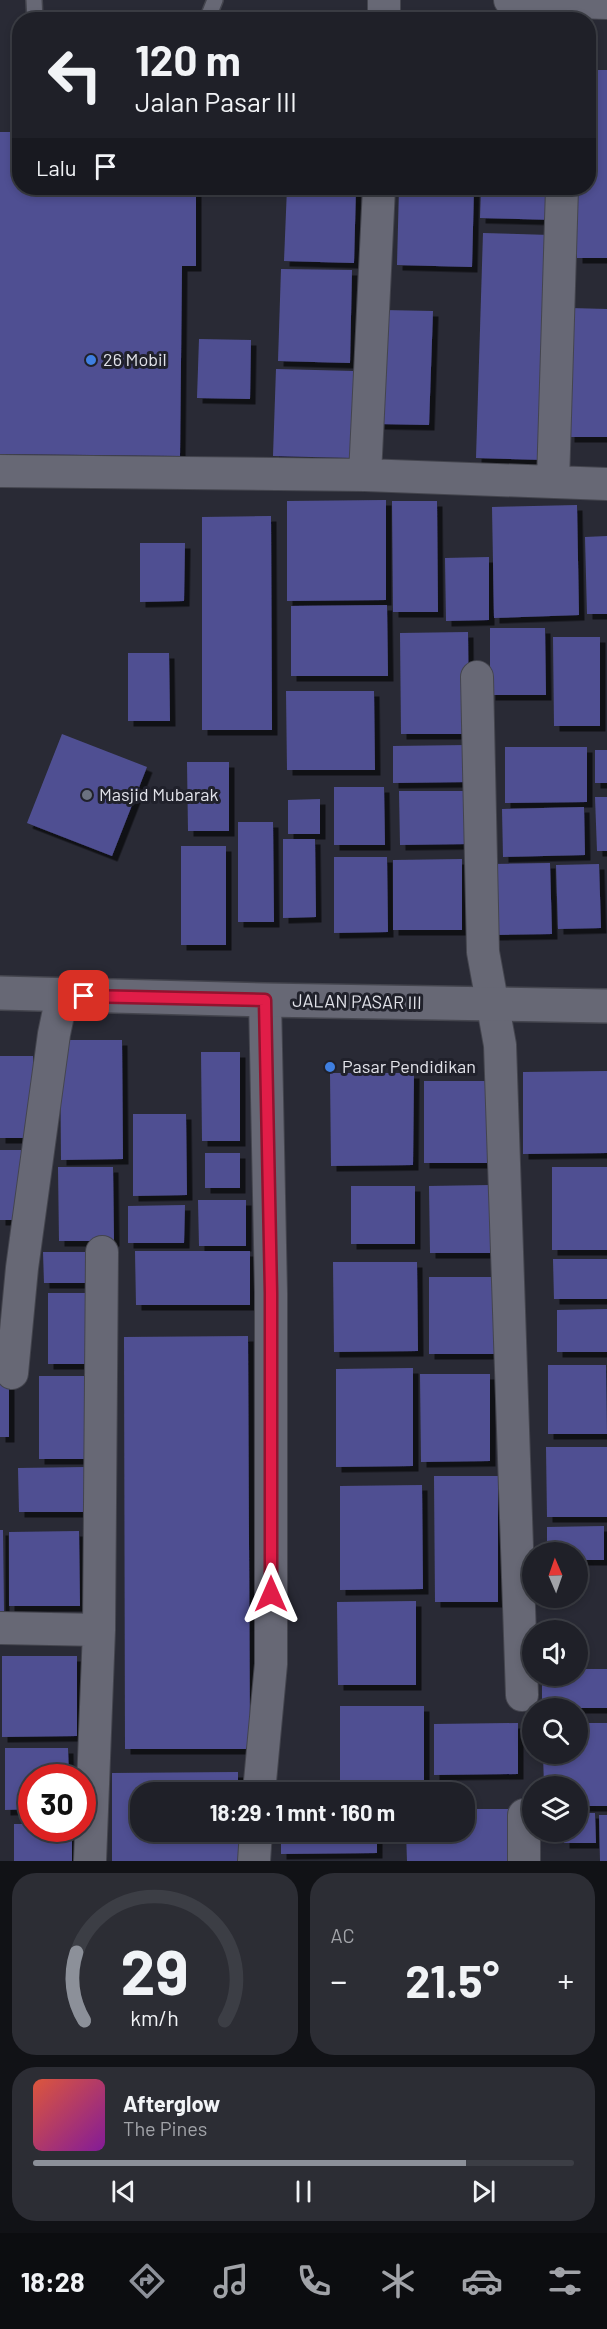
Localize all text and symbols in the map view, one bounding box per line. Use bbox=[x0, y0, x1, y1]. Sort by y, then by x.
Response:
text: 120 m bbox=[135, 34, 241, 84]
icon: left bbox=[36, 36, 114, 114]
text: Jalan Pasar III bbox=[135, 85, 297, 117]
icon: arrive bbox=[89, 150, 122, 183]
text: Lalu bbox=[36, 154, 77, 180]
place label: 26 Mobil bbox=[103, 348, 167, 370]
marker: 26 Mobil bbox=[84, 353, 98, 367]
place label: Masjid Mubarak bbox=[99, 783, 218, 805]
marker: Masjid Mubarak bbox=[80, 788, 94, 802]
pin bbox=[58, 970, 109, 1021]
icon: arrive bbox=[67, 979, 100, 1012]
street label: JALAN PASAR III bbox=[292, 989, 422, 1013]
place label: Pasar Pendidikan bbox=[342, 1055, 476, 1077]
marker: Pasar Pendidikan bbox=[323, 1060, 337, 1074]
north arrow bbox=[522, 1542, 588, 1608]
map controls bbox=[522, 1542, 588, 1842]
position arrow bbox=[239, 1562, 303, 1626]
button: sound bbox=[522, 1620, 588, 1686]
button: search bbox=[522, 1698, 588, 1764]
speed limit sign: 30 bbox=[18, 1764, 96, 1842]
button: layers bbox=[522, 1776, 588, 1842]
text: 18:29 · 1 mnt · 160 m bbox=[210, 1799, 395, 1825]
text: AC bbox=[331, 1923, 355, 1947]
text: 29 bbox=[121, 1933, 189, 2007]
text: 21.5° bbox=[405, 1953, 499, 2007]
text: − bbox=[331, 1960, 347, 2000]
text: + bbox=[558, 1960, 574, 2000]
text: km/h bbox=[130, 2005, 179, 2030]
text: Afterglow bbox=[123, 2090, 220, 2116]
text: The Pines bbox=[123, 2116, 207, 2140]
icon: previous bbox=[107, 2175, 140, 2208]
icon: pause bbox=[287, 2175, 320, 2208]
icon: next bbox=[467, 2175, 500, 2208]
icon: directions bbox=[126, 2260, 168, 2302]
icon: music bbox=[210, 2260, 252, 2302]
icon: phone bbox=[293, 2260, 335, 2302]
icon: climate bbox=[377, 2260, 419, 2302]
icon: car bbox=[461, 2260, 503, 2302]
icon: filters bbox=[544, 2260, 586, 2302]
text: 18:28 bbox=[21, 2265, 85, 2297]

